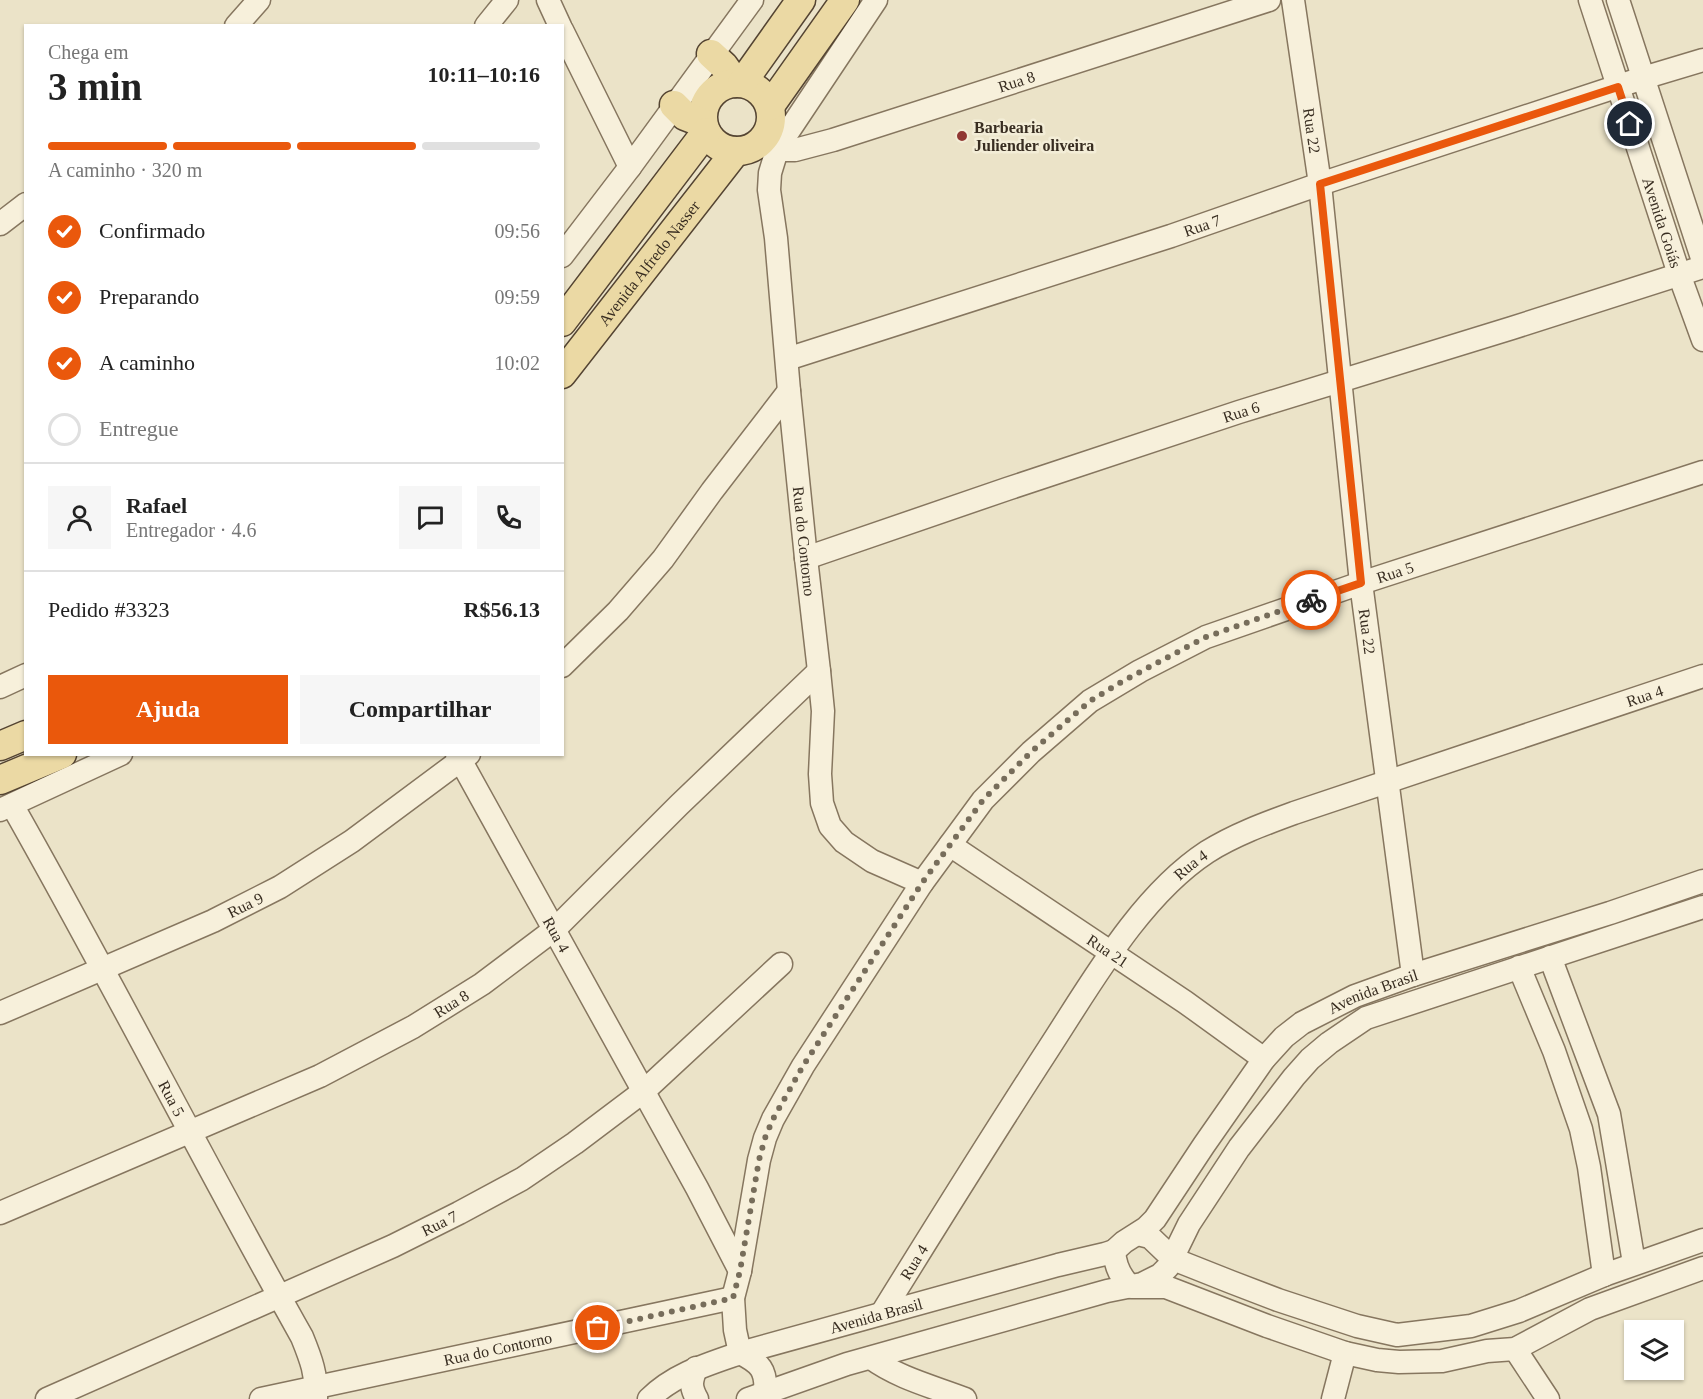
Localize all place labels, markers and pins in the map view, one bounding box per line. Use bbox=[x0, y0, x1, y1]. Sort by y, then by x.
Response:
pin bbox=[1604, 98, 1655, 149]
place label: Barbearia Juliender oliveira bbox=[974, 119, 1094, 154]
marker: Barbearia Juliender oliveira bbox=[955, 129, 969, 143]
pin bbox=[572, 1302, 623, 1353]

